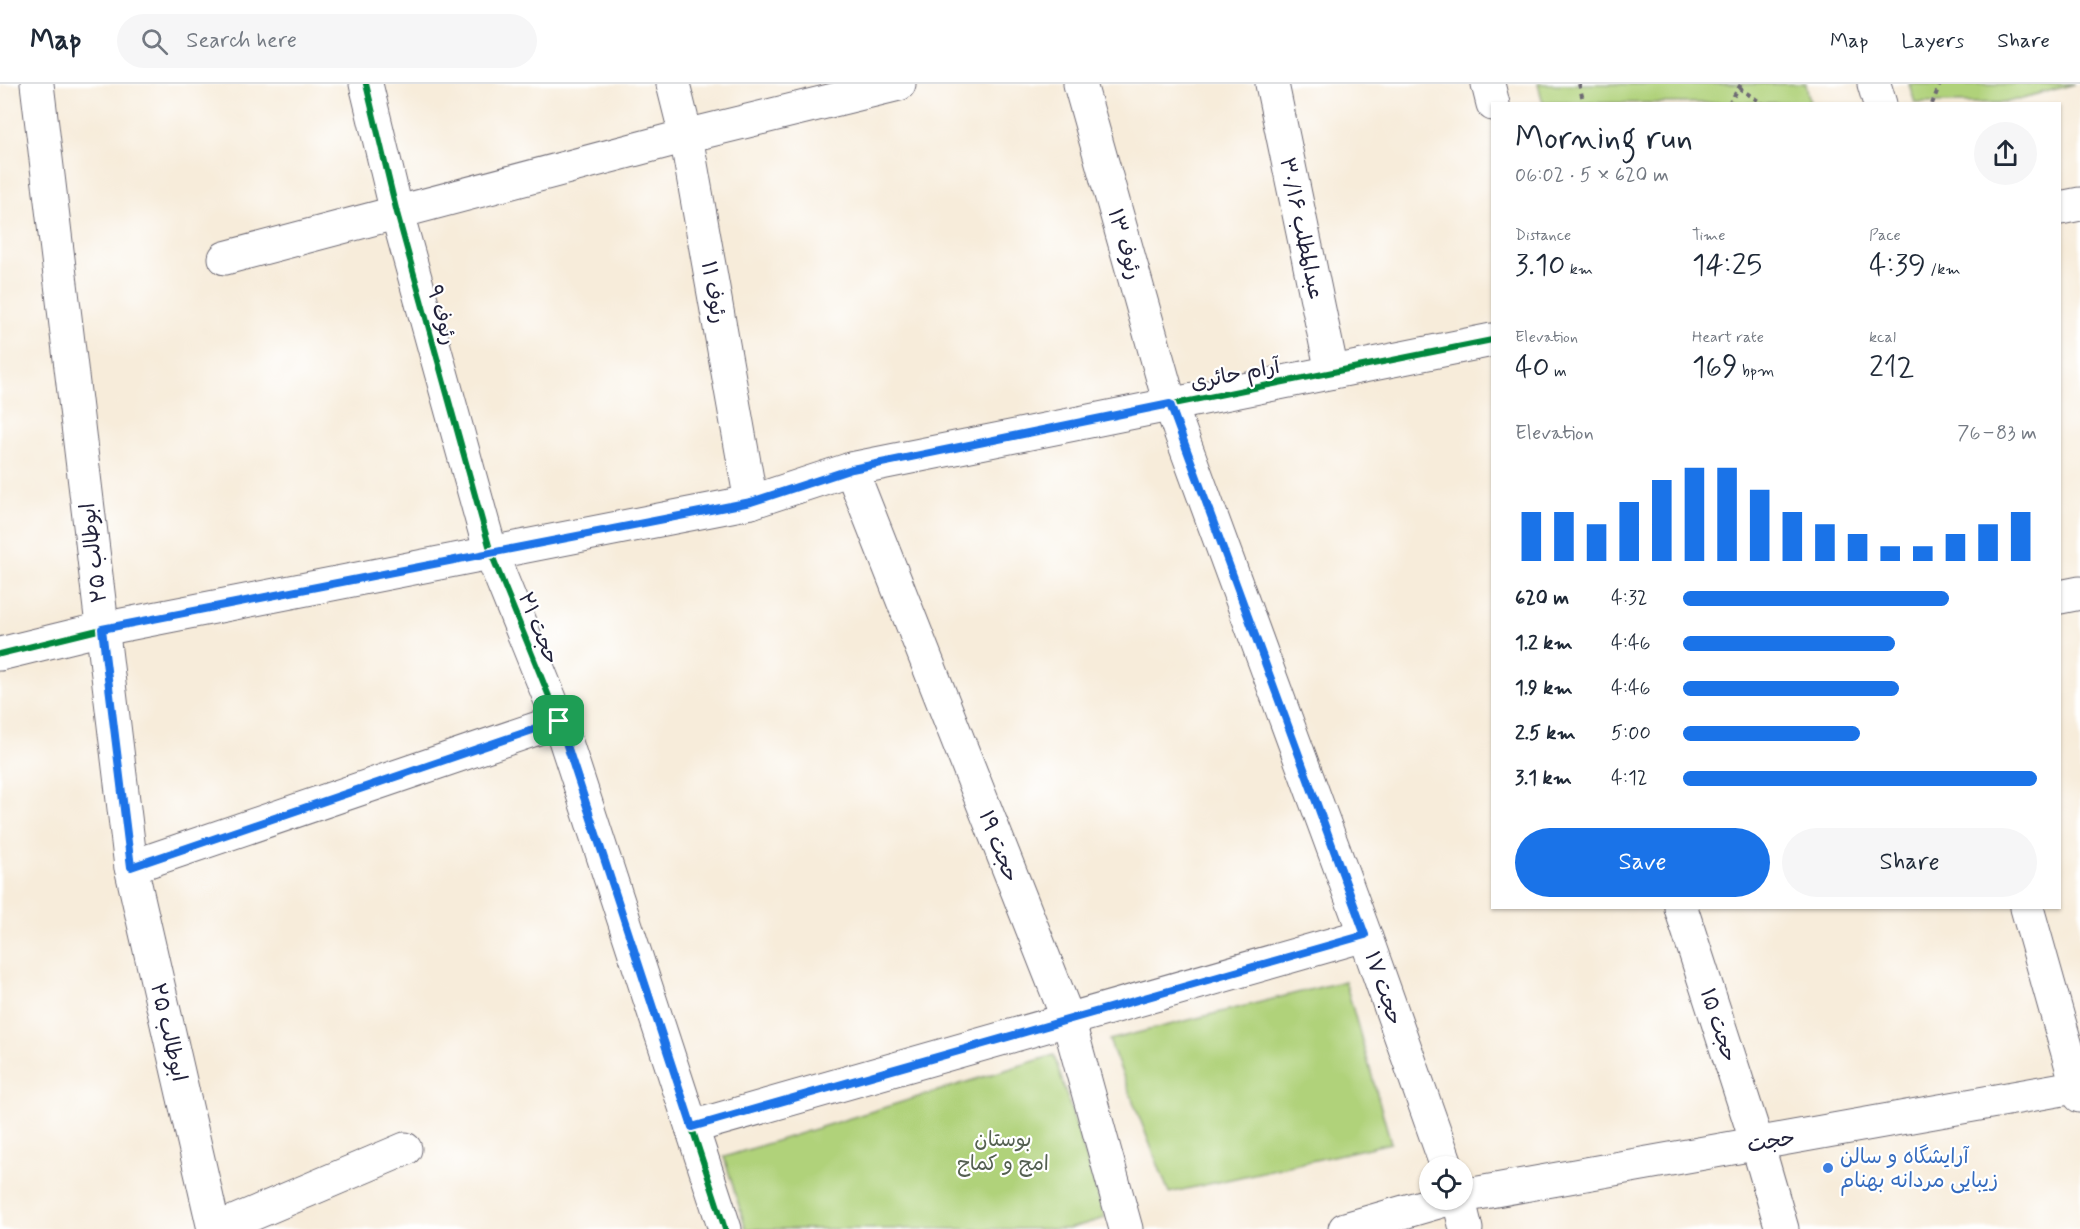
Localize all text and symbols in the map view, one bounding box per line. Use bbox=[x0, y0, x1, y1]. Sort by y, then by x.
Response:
search box bbox=[117, 14, 537, 68]
text: Map bbox=[30, 23, 81, 60]
icon: search bbox=[138, 25, 171, 58]
text: Search here bbox=[186, 27, 297, 55]
text: Map bbox=[1830, 27, 1868, 55]
text: Layers bbox=[1901, 27, 1964, 55]
text: Share bbox=[1997, 27, 2050, 55]
text: Morning run bbox=[1515, 117, 1693, 161]
button: share bbox=[1974, 122, 2037, 185]
street label: عبدالمطلب ۳۰/۱۶ bbox=[1272, 155, 1330, 302]
text: 06:02 · 5 × 620 m bbox=[1515, 162, 1669, 189]
street label: رئوف ۱۳ bbox=[1101, 205, 1148, 283]
text: Distance bbox=[1515, 225, 1571, 246]
text: Time bbox=[1692, 225, 1726, 246]
text: Pace bbox=[1869, 225, 1901, 246]
text: 3.10 bbox=[1515, 246, 1565, 285]
text: 14:25 bbox=[1692, 246, 1762, 285]
text: 4:39 bbox=[1869, 246, 1926, 285]
street label: رئوف ۱۱ bbox=[694, 259, 732, 326]
text: km bbox=[1565, 259, 1593, 280]
text: /km bbox=[1926, 259, 1961, 280]
street label: رئوف ۹ bbox=[420, 282, 462, 348]
text: Elevation bbox=[1515, 327, 1578, 348]
text: Heart rate bbox=[1692, 327, 1764, 348]
text: kcal bbox=[1869, 327, 1896, 348]
text: 40 bbox=[1515, 348, 1550, 387]
text: 169 bbox=[1692, 348, 1738, 387]
text: 212 bbox=[1869, 348, 1914, 387]
street label: آرام حائری bbox=[1188, 352, 1283, 398]
text: m bbox=[1550, 361, 1567, 382]
text: bpm bbox=[1738, 361, 1774, 382]
text: Elevation bbox=[1515, 420, 1594, 447]
text: 76–83 m bbox=[1957, 420, 2037, 447]
street label: ابوطالب ۲۵ bbox=[74, 501, 114, 604]
text: 620 m bbox=[1515, 585, 1569, 612]
text: 4:32 bbox=[1611, 585, 1648, 612]
street label: حجت ۲۱ bbox=[511, 588, 565, 669]
text: 1.2 km bbox=[1515, 630, 1572, 657]
text: 4:46 bbox=[1611, 630, 1651, 657]
text: 1.9 km bbox=[1515, 675, 1573, 702]
text: 4:46 bbox=[1611, 675, 1651, 702]
pin bbox=[533, 695, 584, 746]
icon: arrive bbox=[542, 704, 575, 737]
text: 2.5 km bbox=[1515, 720, 1576, 747]
text: 5:00 bbox=[1611, 720, 1651, 747]
text: 3.1 km bbox=[1515, 765, 1572, 792]
text: 4:12 bbox=[1611, 765, 1647, 792]
street label: حجت ۱۹ bbox=[972, 807, 1024, 886]
button: Save bbox=[1515, 828, 1770, 897]
button: Share bbox=[1782, 828, 2037, 897]
street label: حجت ۱۷ bbox=[1357, 948, 1409, 1029]
street label: ابوطالب ۲۵ bbox=[143, 980, 193, 1084]
street label: حجت ۱۵ bbox=[1693, 985, 1743, 1066]
street label: حجت bbox=[1745, 1124, 1797, 1160]
park label: بوستان امج و کماج bbox=[957, 1126, 1049, 1178]
place label: آرایشگاه و سالن زیبایی مردانه بهنام bbox=[1840, 1143, 1998, 1196]
map controls bbox=[1419, 1156, 1473, 1210]
button: locate bbox=[1419, 1156, 1473, 1210]
marker: آرایشگاه و سالن زیبایی مردانه بهنام bbox=[1821, 1161, 1835, 1175]

